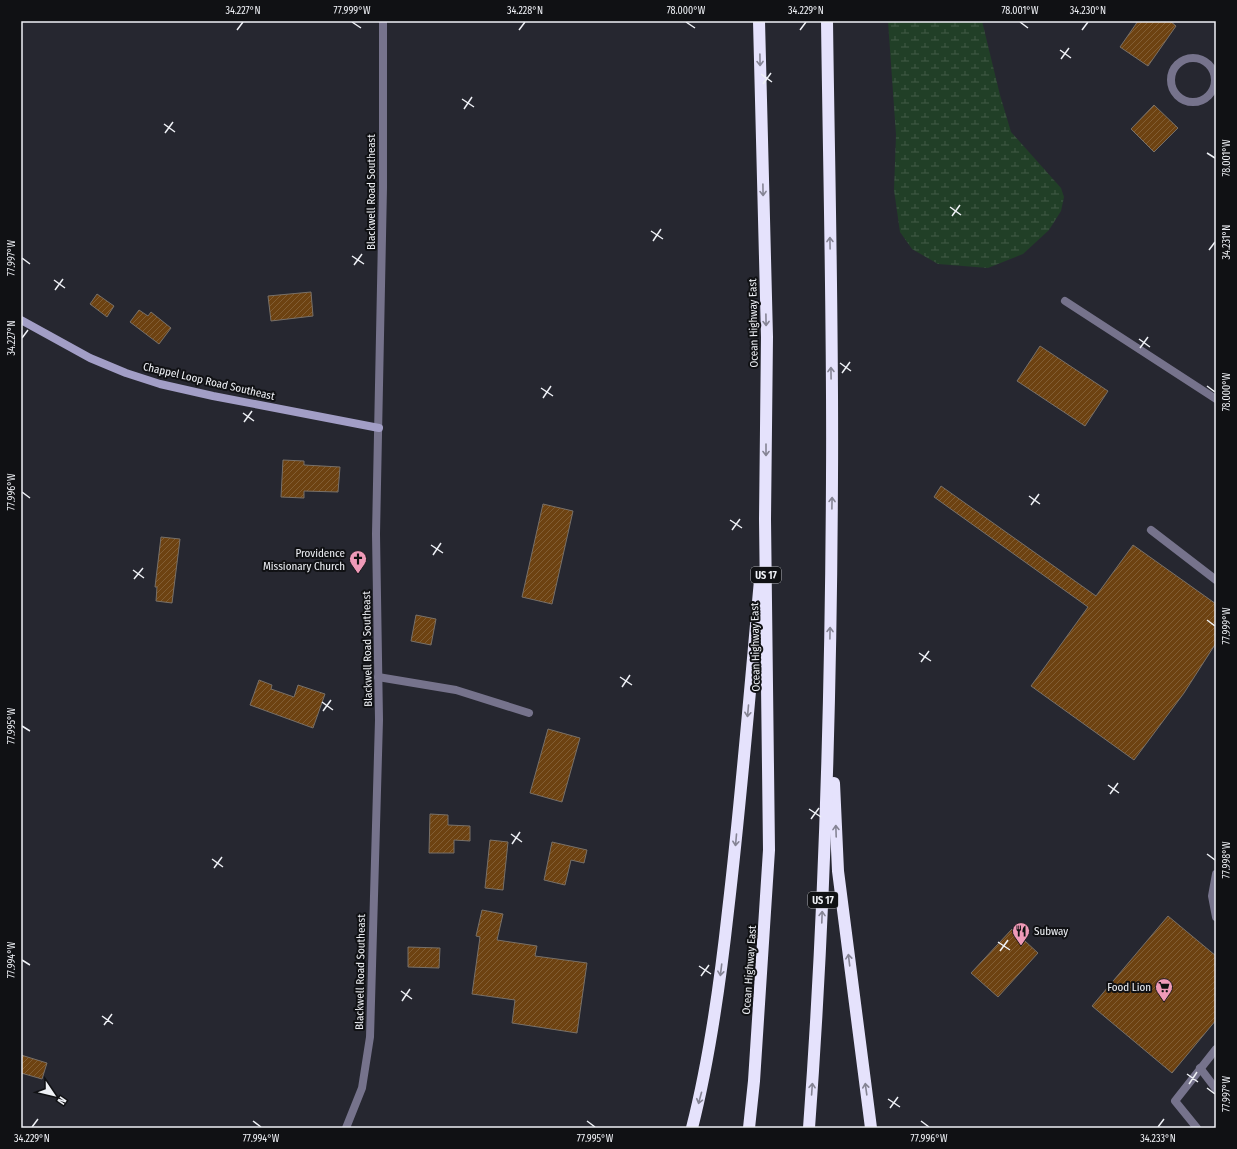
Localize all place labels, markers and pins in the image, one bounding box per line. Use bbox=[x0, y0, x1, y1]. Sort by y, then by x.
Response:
place label: Providence Missionary Church bbox=[263, 547, 345, 573]
church icon: Providence Missionary Church bbox=[348, 549, 368, 574]
restaurant icon: Subway bbox=[1011, 921, 1031, 946]
place label: Subway bbox=[1034, 925, 1068, 938]
supermarket icon: Food Lion bbox=[1154, 977, 1174, 1002]
place label: Food Lion bbox=[1107, 981, 1151, 994]

